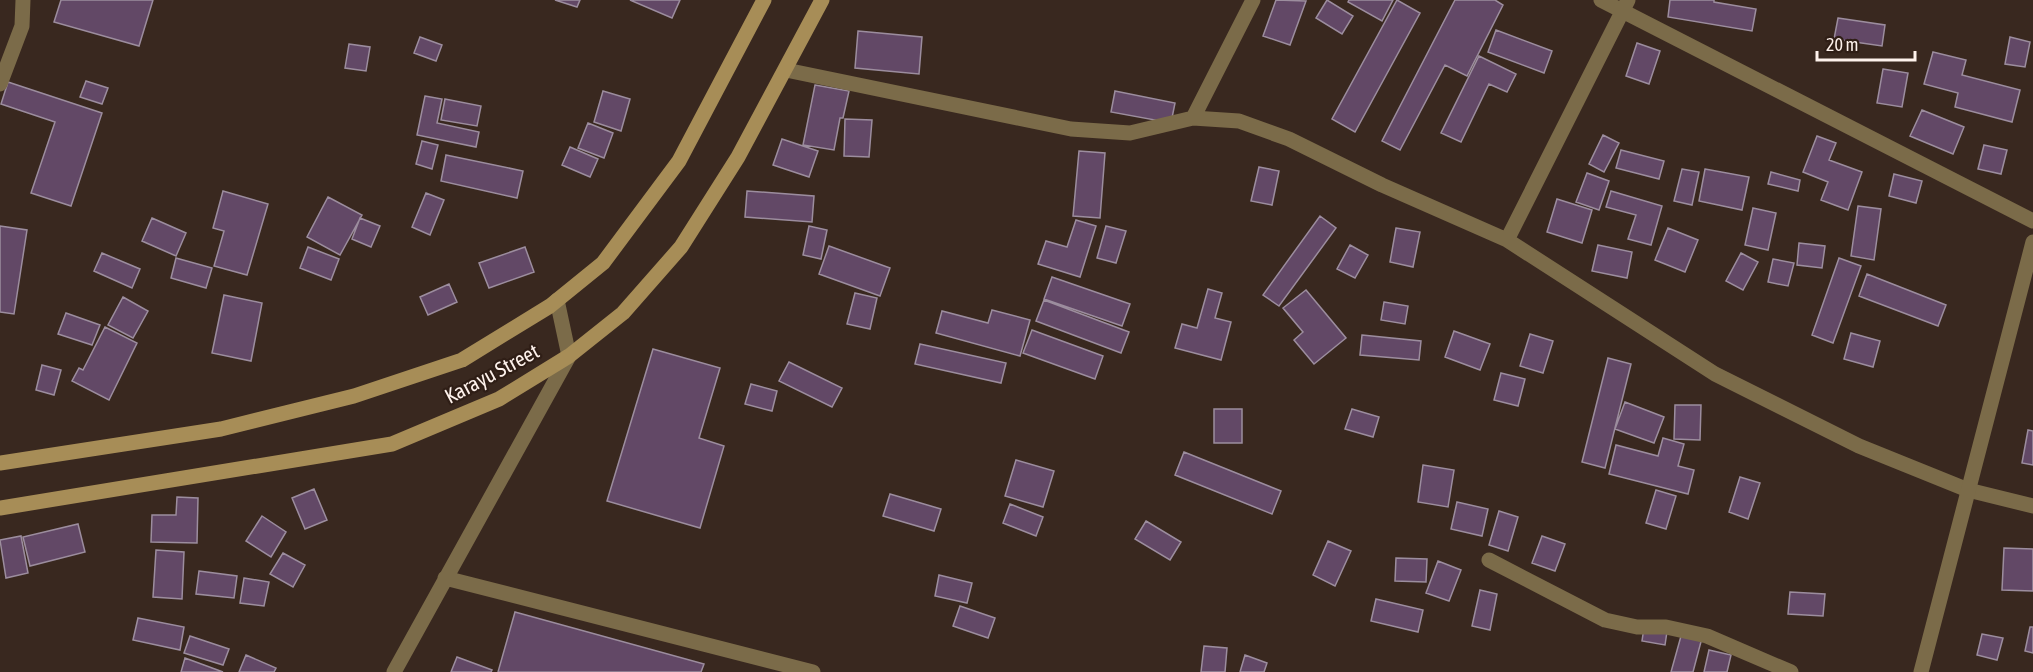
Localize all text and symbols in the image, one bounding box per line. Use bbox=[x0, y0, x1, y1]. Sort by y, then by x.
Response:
scale bar bbox=[1817, 24, 1914, 62]
text: 20 m bbox=[1826, 34, 1858, 55]
street label: Karayu Street bbox=[440, 338, 543, 408]

